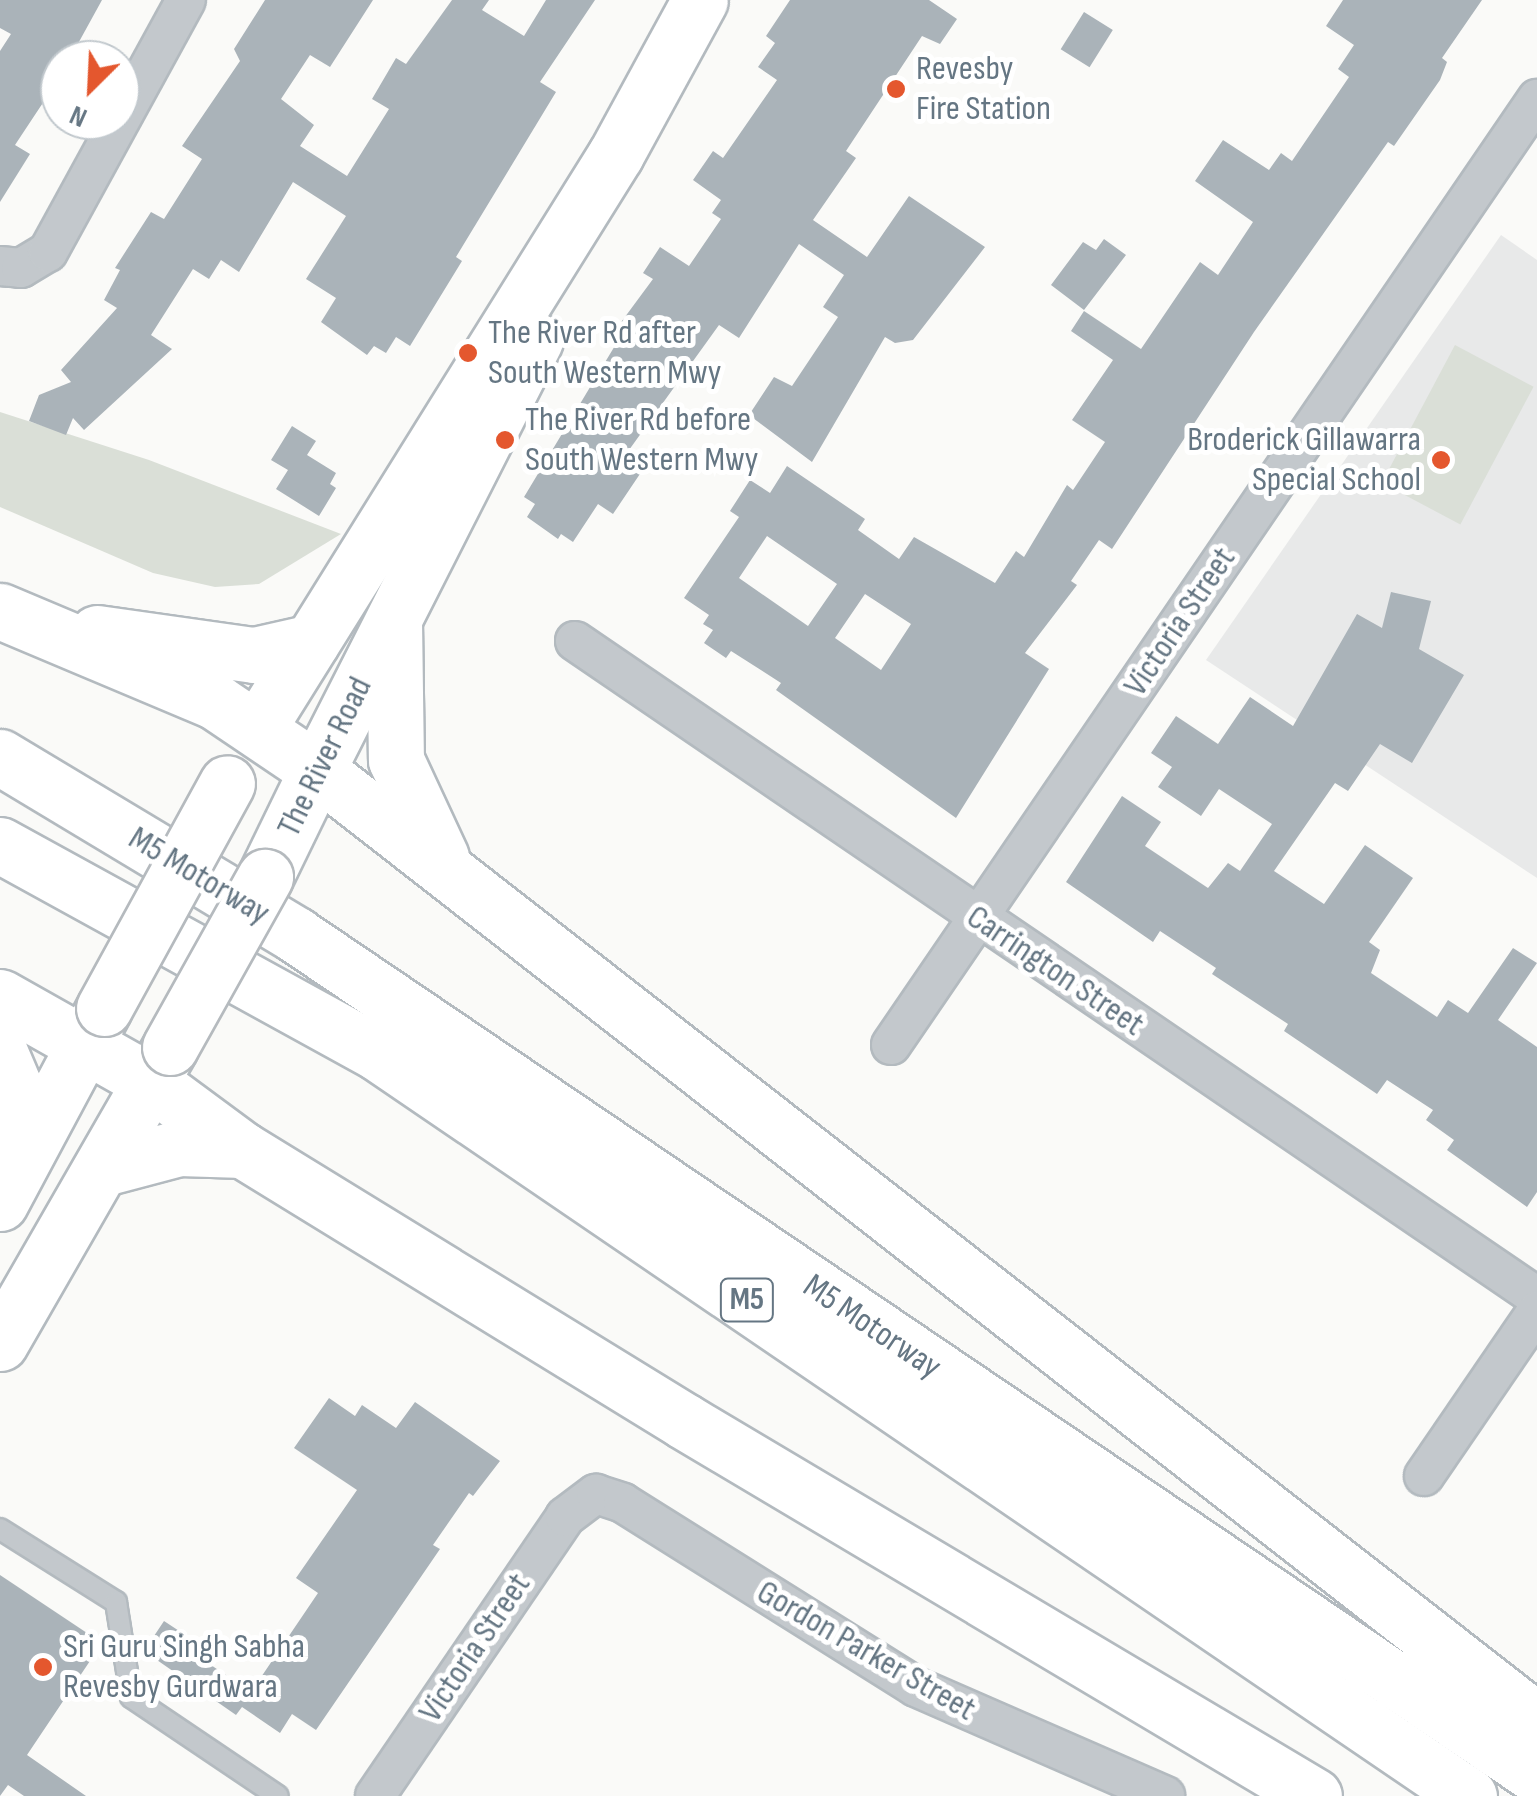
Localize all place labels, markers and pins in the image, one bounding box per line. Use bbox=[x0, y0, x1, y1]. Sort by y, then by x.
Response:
place label: Revesby Fire Station bbox=[916, 48, 1051, 130]
marker: Revesby Fire Station bbox=[885, 78, 907, 100]
place label: The River Rd after South Western Mwy bbox=[488, 312, 721, 394]
marker: The River Rd after South Western Mwy bbox=[457, 342, 479, 364]
place label: The River Rd before South Western Mwy bbox=[525, 399, 758, 481]
place label: Broderick Gillawarra Special School bbox=[1187, 419, 1421, 501]
marker: The River Rd before South Western Mwy bbox=[494, 429, 516, 451]
marker: Broderick Gillawarra Special School bbox=[1430, 449, 1452, 471]
place label: Sri Guru Singh Sabha Revesby Gurdwara bbox=[63, 1626, 305, 1708]
marker: Sri Guru Singh Sabha Revesby Gurdwara bbox=[32, 1656, 54, 1678]

